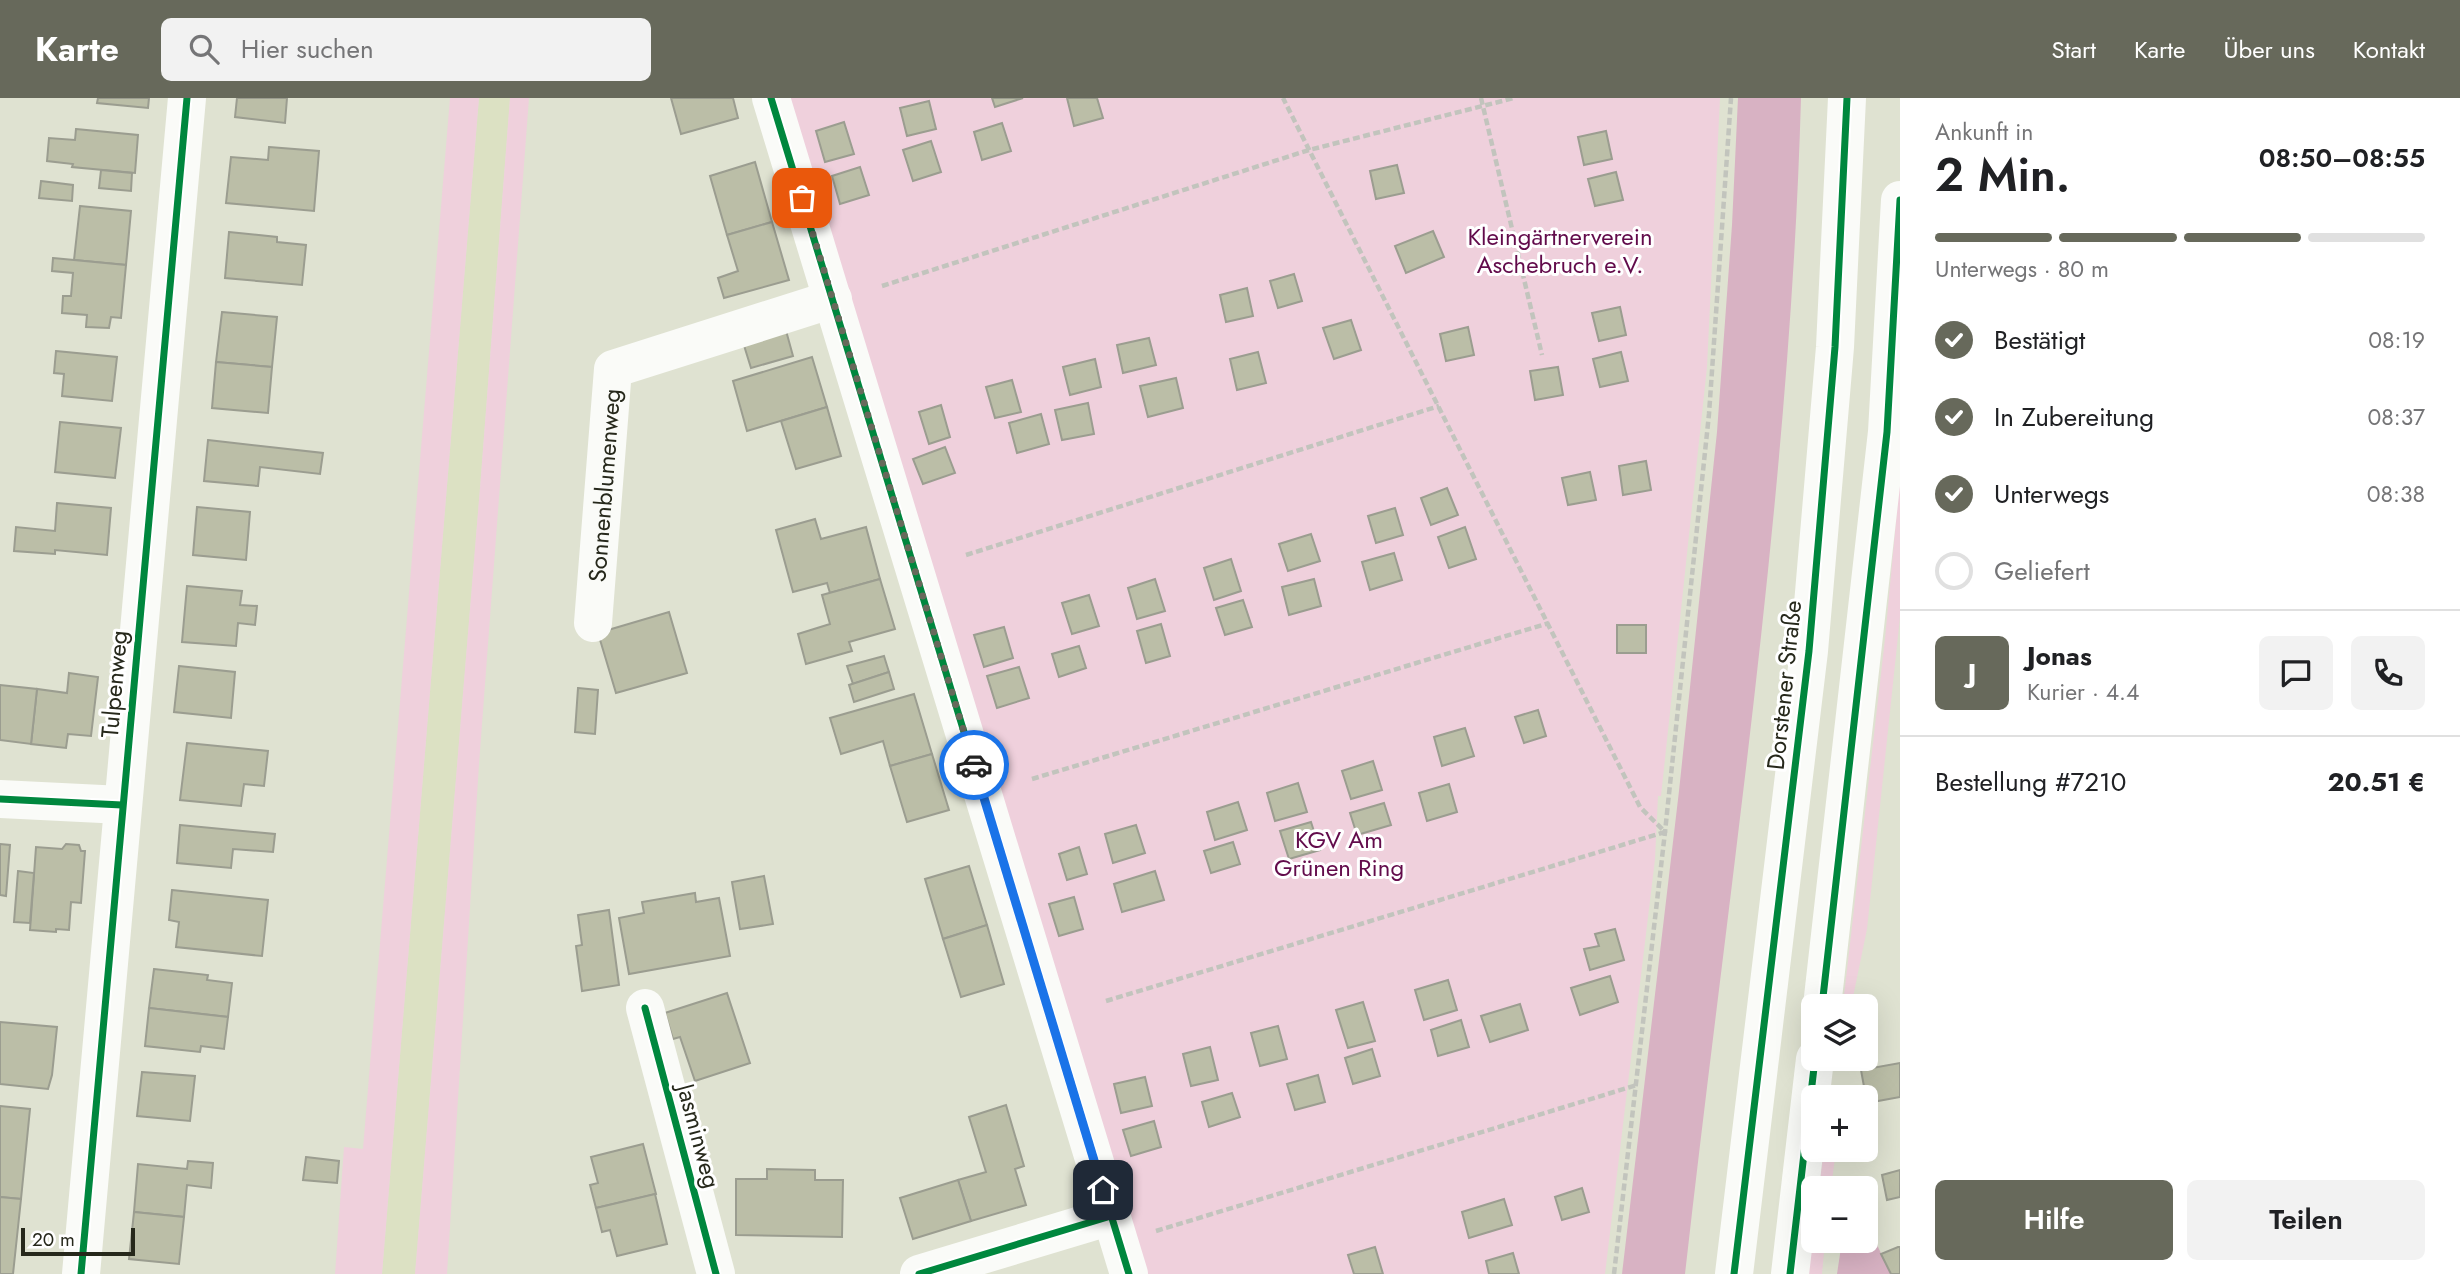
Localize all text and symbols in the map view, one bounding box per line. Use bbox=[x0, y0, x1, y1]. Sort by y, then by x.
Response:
search box bbox=[161, 18, 651, 81]
text: Karte bbox=[35, 26, 119, 73]
icon: search bbox=[185, 30, 223, 68]
text: Hier suchen bbox=[241, 30, 374, 68]
text: Start bbox=[2052, 32, 2096, 67]
text: Karte bbox=[2134, 32, 2185, 67]
text: Über uns bbox=[2223, 32, 2315, 67]
text: Kontakt bbox=[2353, 32, 2425, 67]
text: Ankunft in bbox=[1935, 115, 2033, 149]
text: 08:50–08:55 bbox=[2259, 139, 2425, 177]
text: 2 Min. bbox=[1935, 142, 2070, 208]
pin bbox=[772, 168, 832, 228]
icon: bag bbox=[783, 179, 821, 217]
park label: Kleingärtnerverein Aschebruch e.V. bbox=[1467, 219, 1653, 282]
text: Unterwegs · 80 m bbox=[1935, 252, 2109, 286]
icon: check bbox=[1935, 321, 1973, 359]
text: Bestätigt bbox=[1994, 321, 2085, 359]
text: 08:19 bbox=[2368, 323, 2425, 357]
street label: Sonnenblumenweg bbox=[579, 387, 629, 583]
icon: check bbox=[1935, 398, 1973, 436]
text: In Zubereitung bbox=[1994, 398, 2154, 436]
text: 08:37 bbox=[2367, 400, 2425, 434]
icon: check bbox=[1935, 475, 1973, 513]
text: Unterwegs bbox=[1994, 475, 2109, 513]
text: 08:38 bbox=[2367, 477, 2425, 511]
text: Geliefert bbox=[1994, 552, 2090, 590]
street label: Dorstener Straße bbox=[1758, 598, 1810, 772]
street label: Tulpenweg bbox=[92, 629, 136, 739]
button: chat bbox=[2259, 636, 2333, 710]
button: phone bbox=[2351, 636, 2425, 710]
text: Jonas bbox=[2027, 637, 2092, 675]
text: J bbox=[1968, 654, 1976, 692]
text: Kurier · 4.4 bbox=[2027, 675, 2139, 709]
courier bbox=[939, 730, 1009, 800]
icon: car bbox=[955, 746, 993, 784]
text: Bestellung #7210 bbox=[1935, 763, 2126, 801]
text: 20.51 € bbox=[2328, 763, 2425, 801]
park label: KGV Am Grünen Ring bbox=[1274, 822, 1404, 885]
map controls bbox=[1801, 994, 1878, 1253]
button: layers bbox=[1801, 994, 1878, 1071]
street label: Jasminweg bbox=[668, 1077, 730, 1192]
button: + bbox=[1801, 1085, 1878, 1162]
pin bbox=[1073, 1160, 1133, 1220]
icon: home bbox=[1084, 1171, 1122, 1209]
button: − bbox=[1801, 1176, 1878, 1253]
button: Hilfe bbox=[1935, 1180, 2173, 1260]
button: Teilen bbox=[2187, 1180, 2425, 1260]
scale bar bbox=[21, 1225, 135, 1257]
text: 20 m bbox=[32, 1226, 75, 1253]

